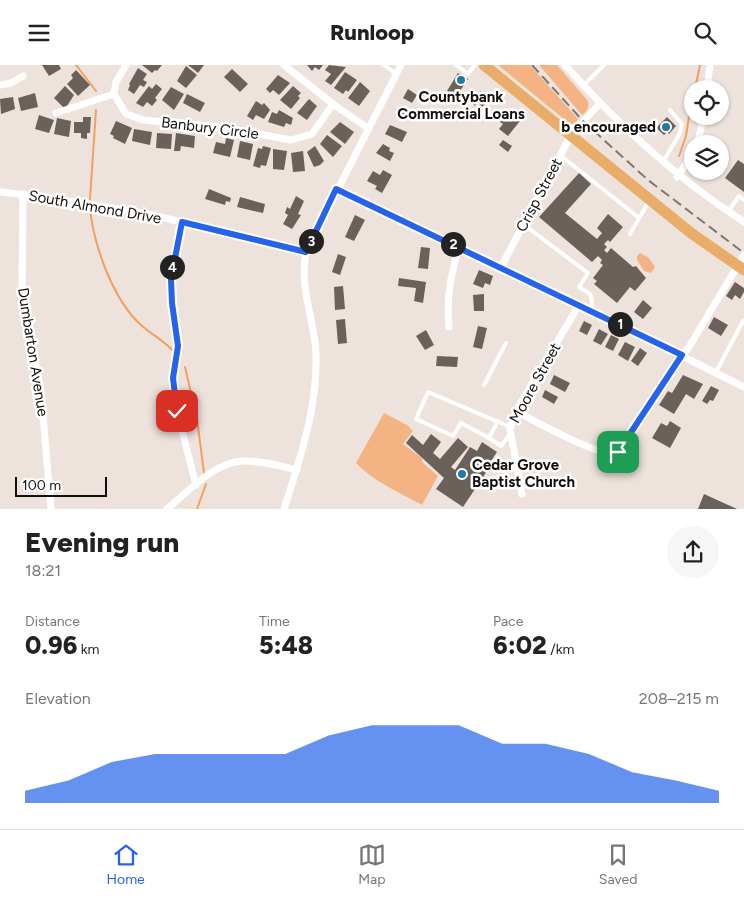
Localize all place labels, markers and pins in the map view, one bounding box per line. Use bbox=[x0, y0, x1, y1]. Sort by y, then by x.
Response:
marker: Countybank Commercial Loans bbox=[455, 74, 467, 86]
place label: Countybank Commercial Loans bbox=[397, 88, 525, 123]
place label: b encouraged bbox=[561, 118, 656, 136]
marker: b encouraged bbox=[660, 121, 672, 133]
pin: 3 bbox=[298, 229, 324, 253]
pin: 2 bbox=[440, 231, 466, 257]
pin: 4 bbox=[160, 255, 184, 279]
pin: 1 bbox=[608, 311, 632, 337]
pin bbox=[156, 390, 198, 432]
pin bbox=[597, 431, 639, 473]
place label: Cedar Grove Baptist Church bbox=[472, 456, 575, 491]
marker: Cedar Grove Baptist Church bbox=[456, 468, 468, 480]

